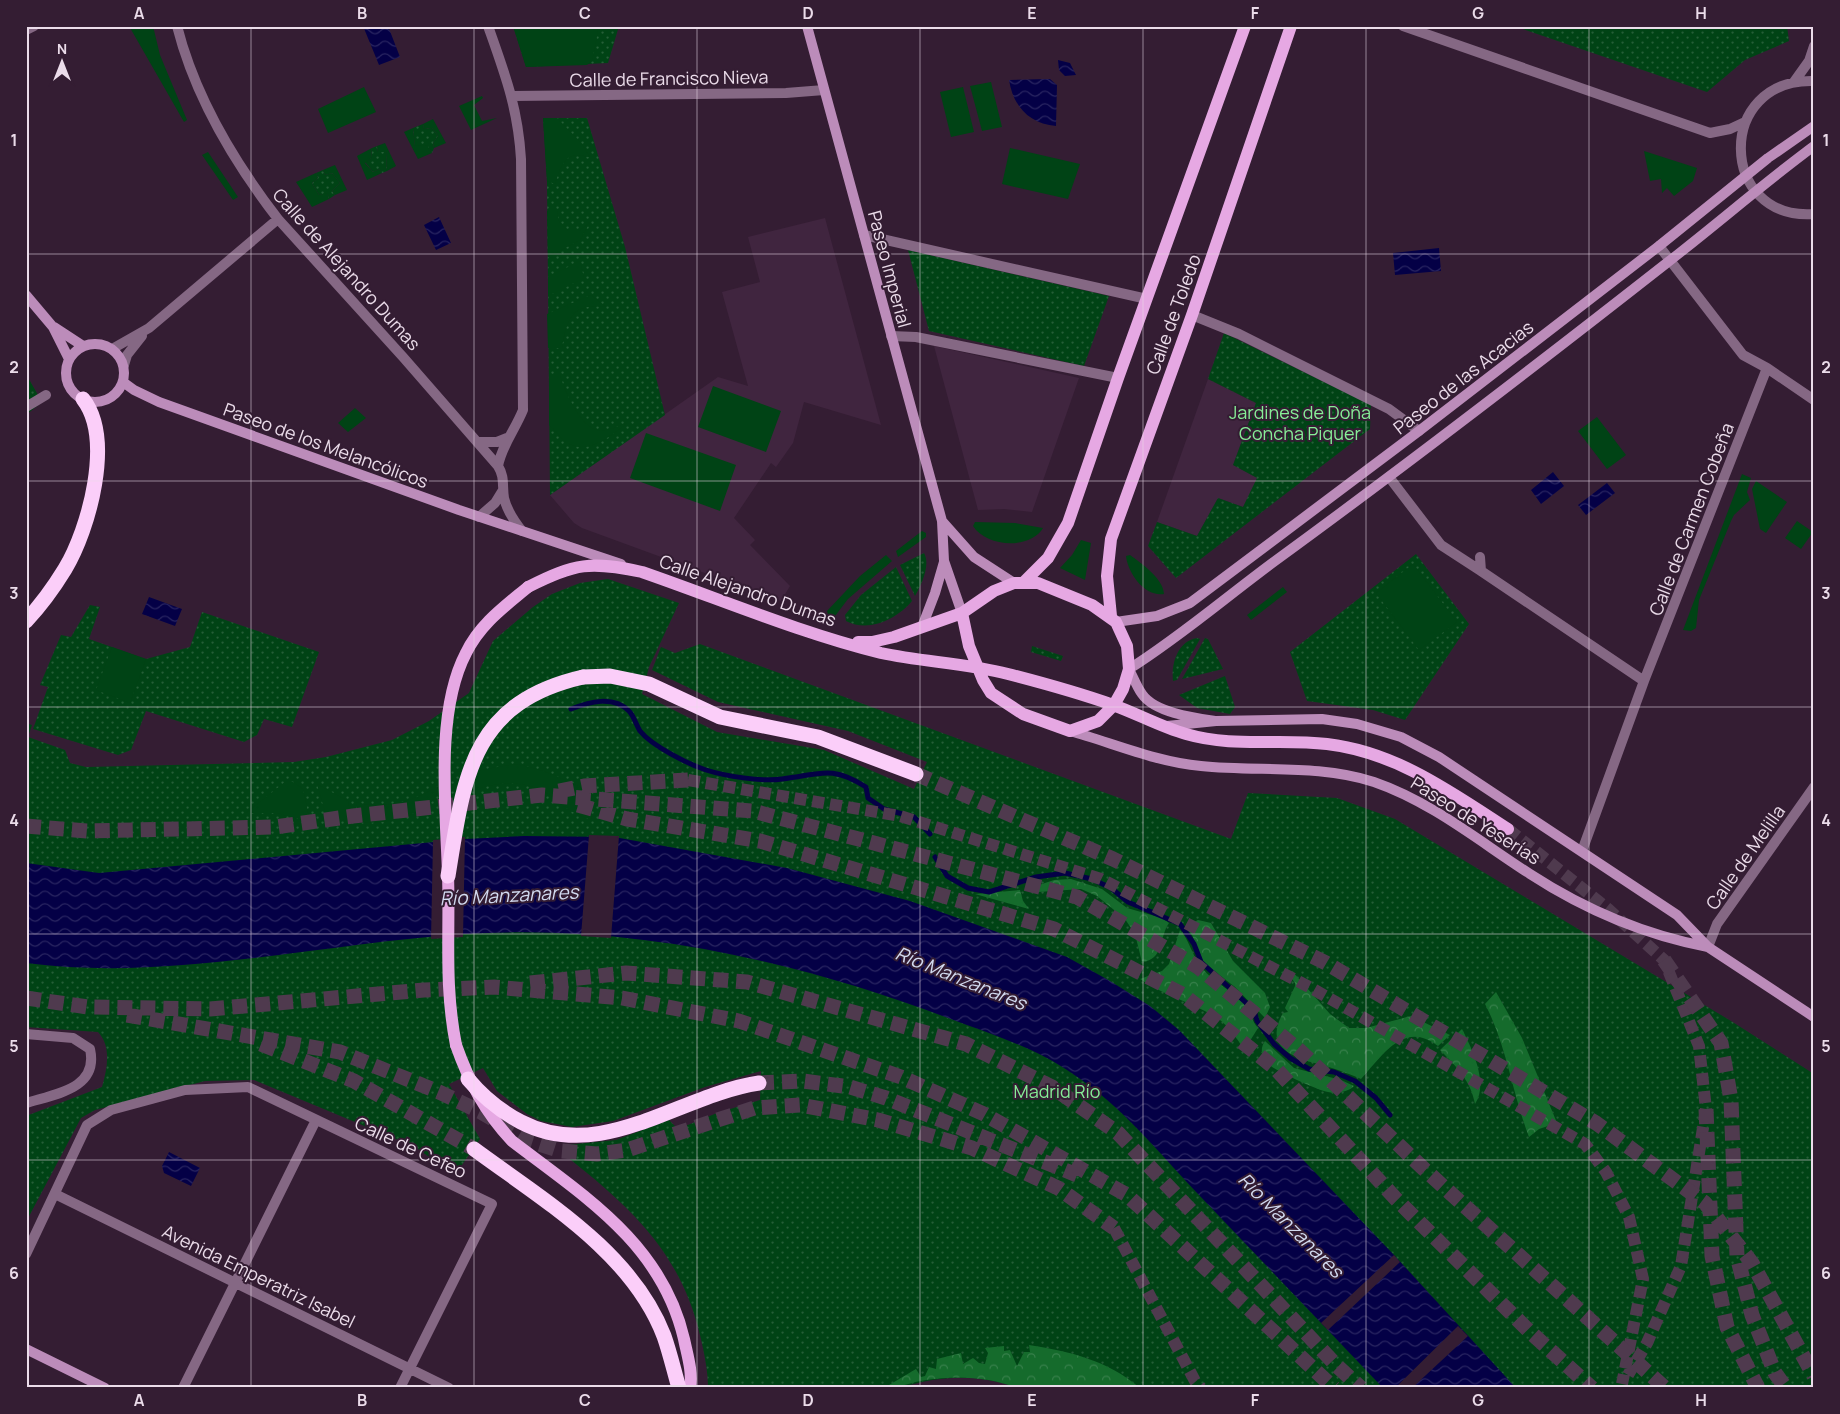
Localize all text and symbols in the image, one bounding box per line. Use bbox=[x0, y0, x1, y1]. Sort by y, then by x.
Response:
text: A bbox=[134, 2, 145, 24]
text: B bbox=[357, 2, 367, 24]
text: C bbox=[579, 2, 591, 24]
text: D bbox=[802, 2, 814, 24]
text: E bbox=[1027, 2, 1037, 24]
text: F bbox=[1251, 2, 1260, 24]
text: G bbox=[1472, 2, 1484, 24]
text: H bbox=[1695, 2, 1707, 24]
north arrow bbox=[38, 38, 88, 88]
text: N bbox=[57, 39, 67, 58]
street label: Calle de Francisco Nieva bbox=[570, 64, 768, 92]
text: 1 bbox=[10, 129, 18, 151]
text: 1 bbox=[1822, 129, 1830, 151]
street label: Calle de Alejandro Dumas bbox=[268, 183, 426, 355]
street label: Paseo Imperial bbox=[863, 208, 917, 330]
street label: Calle de Toledo bbox=[1140, 251, 1206, 377]
street label: Paseo de las Acacias bbox=[1388, 315, 1538, 439]
text: 2 bbox=[9, 356, 19, 378]
text: 2 bbox=[1821, 356, 1831, 378]
street label: Paseo de los Melancólicos bbox=[220, 397, 432, 493]
park label: Jardines de Doña Concha Piquer bbox=[1229, 400, 1371, 445]
street label: Calle de Carmen Cobeña bbox=[1643, 419, 1739, 619]
street label: Calle Alejandro Dumas bbox=[656, 548, 840, 632]
text: 3 bbox=[9, 582, 19, 604]
text: 3 bbox=[1821, 582, 1831, 604]
street label: Paseo de Yeserías bbox=[1407, 770, 1545, 870]
street label: Calle de Melilla bbox=[1700, 800, 1790, 914]
text: 4 bbox=[9, 809, 19, 831]
text: 4 bbox=[1821, 809, 1831, 831]
water label: Río Manzanares bbox=[439, 878, 581, 912]
water label: Río Manzanares bbox=[892, 940, 1032, 1017]
text: 5 bbox=[9, 1035, 19, 1057]
text: 5 bbox=[1821, 1035, 1831, 1057]
park label: Madrid Río bbox=[1014, 1079, 1100, 1103]
street label: Calle de Cefeo bbox=[351, 1111, 471, 1183]
water label: Río Manzanares bbox=[1233, 1167, 1351, 1285]
street label: Avenida Emperatriz Isabel bbox=[159, 1219, 359, 1333]
text: 6 bbox=[9, 1262, 19, 1284]
text: 6 bbox=[1821, 1262, 1831, 1284]
text: A bbox=[134, 1389, 145, 1411]
text: B bbox=[357, 1389, 367, 1411]
text: C bbox=[579, 1389, 591, 1411]
text: D bbox=[802, 1389, 814, 1411]
text: E bbox=[1027, 1389, 1037, 1411]
text: F bbox=[1251, 1389, 1260, 1411]
text: G bbox=[1472, 1389, 1484, 1411]
text: H bbox=[1695, 1389, 1707, 1411]

